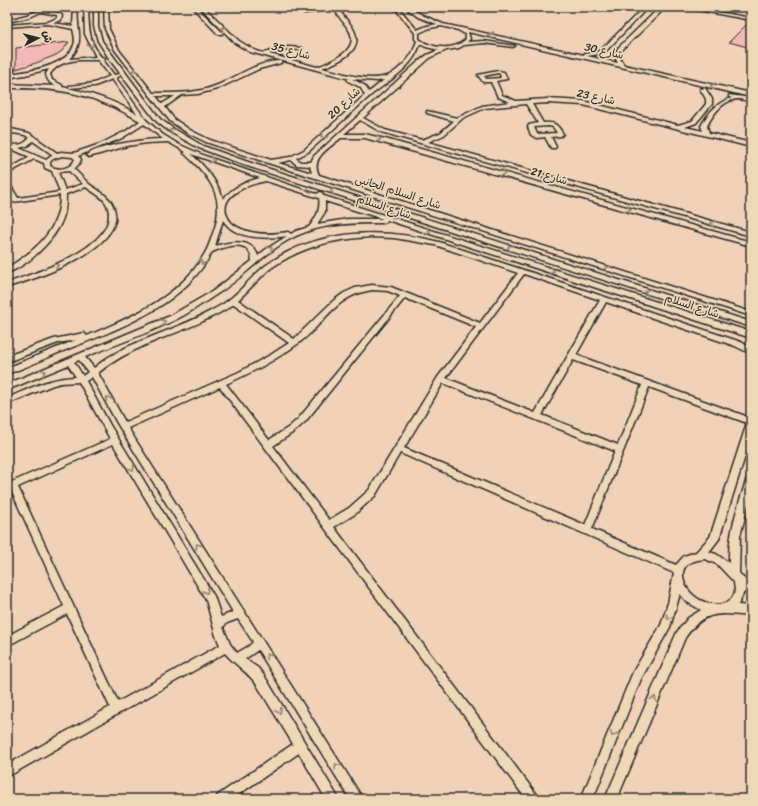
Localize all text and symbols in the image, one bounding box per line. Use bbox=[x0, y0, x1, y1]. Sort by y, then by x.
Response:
north arrow bbox=[18, 18, 58, 58]
one-way arrow bbox=[221, 26, 229, 34]
text: ش bbox=[37, 30, 58, 44]
one-way arrow bbox=[487, 32, 494, 40]
street label: شارع 35 bbox=[269, 37, 313, 65]
street label: شارع 30 bbox=[583, 37, 625, 65]
one-way arrow bbox=[86, 41, 94, 48]
one-way arrow bbox=[131, 70, 138, 77]
street label: شارع 20 bbox=[323, 82, 365, 124]
one-way arrow bbox=[710, 82, 716, 90]
street label: شارع 23 bbox=[575, 84, 617, 110]
one-way arrow bbox=[169, 128, 176, 136]
one-way arrow bbox=[320, 132, 328, 139]
one-way arrow bbox=[375, 134, 381, 142]
one-way arrow bbox=[208, 155, 215, 164]
street label: شارع 21 bbox=[528, 162, 570, 190]
one-way arrow bbox=[499, 168, 506, 177]
street label: شارع السلام الجانبى bbox=[354, 172, 442, 212]
one-way arrow bbox=[329, 188, 336, 196]
street label: شارع السلام bbox=[355, 192, 413, 222]
one-way arrow bbox=[624, 204, 631, 213]
one-way arrow bbox=[710, 220, 717, 229]
one-way arrow bbox=[425, 227, 432, 236]
one-way arrow bbox=[507, 244, 514, 253]
one-way arrow bbox=[265, 247, 272, 254]
one-way arrow bbox=[201, 258, 208, 265]
one-way arrow bbox=[52, 263, 60, 271]
one-way arrow bbox=[604, 265, 611, 274]
one-way arrow bbox=[548, 266, 555, 275]
one-way arrow bbox=[644, 288, 651, 297]
street label: شارع السلام bbox=[662, 288, 722, 324]
one-way arrow bbox=[159, 319, 166, 327]
one-way arrow bbox=[39, 369, 46, 377]
one-way arrow bbox=[106, 396, 113, 403]
one-way arrow bbox=[127, 464, 134, 471]
one-way arrow bbox=[195, 543, 203, 550]
one-way arrow bbox=[201, 587, 209, 594]
one-way arrow bbox=[665, 613, 673, 620]
one-way arrow bbox=[265, 653, 272, 660]
one-way arrow bbox=[649, 695, 657, 702]
one-way arrow bbox=[274, 707, 282, 714]
one-way arrow bbox=[610, 730, 618, 738]
one-way arrow bbox=[334, 763, 341, 770]

